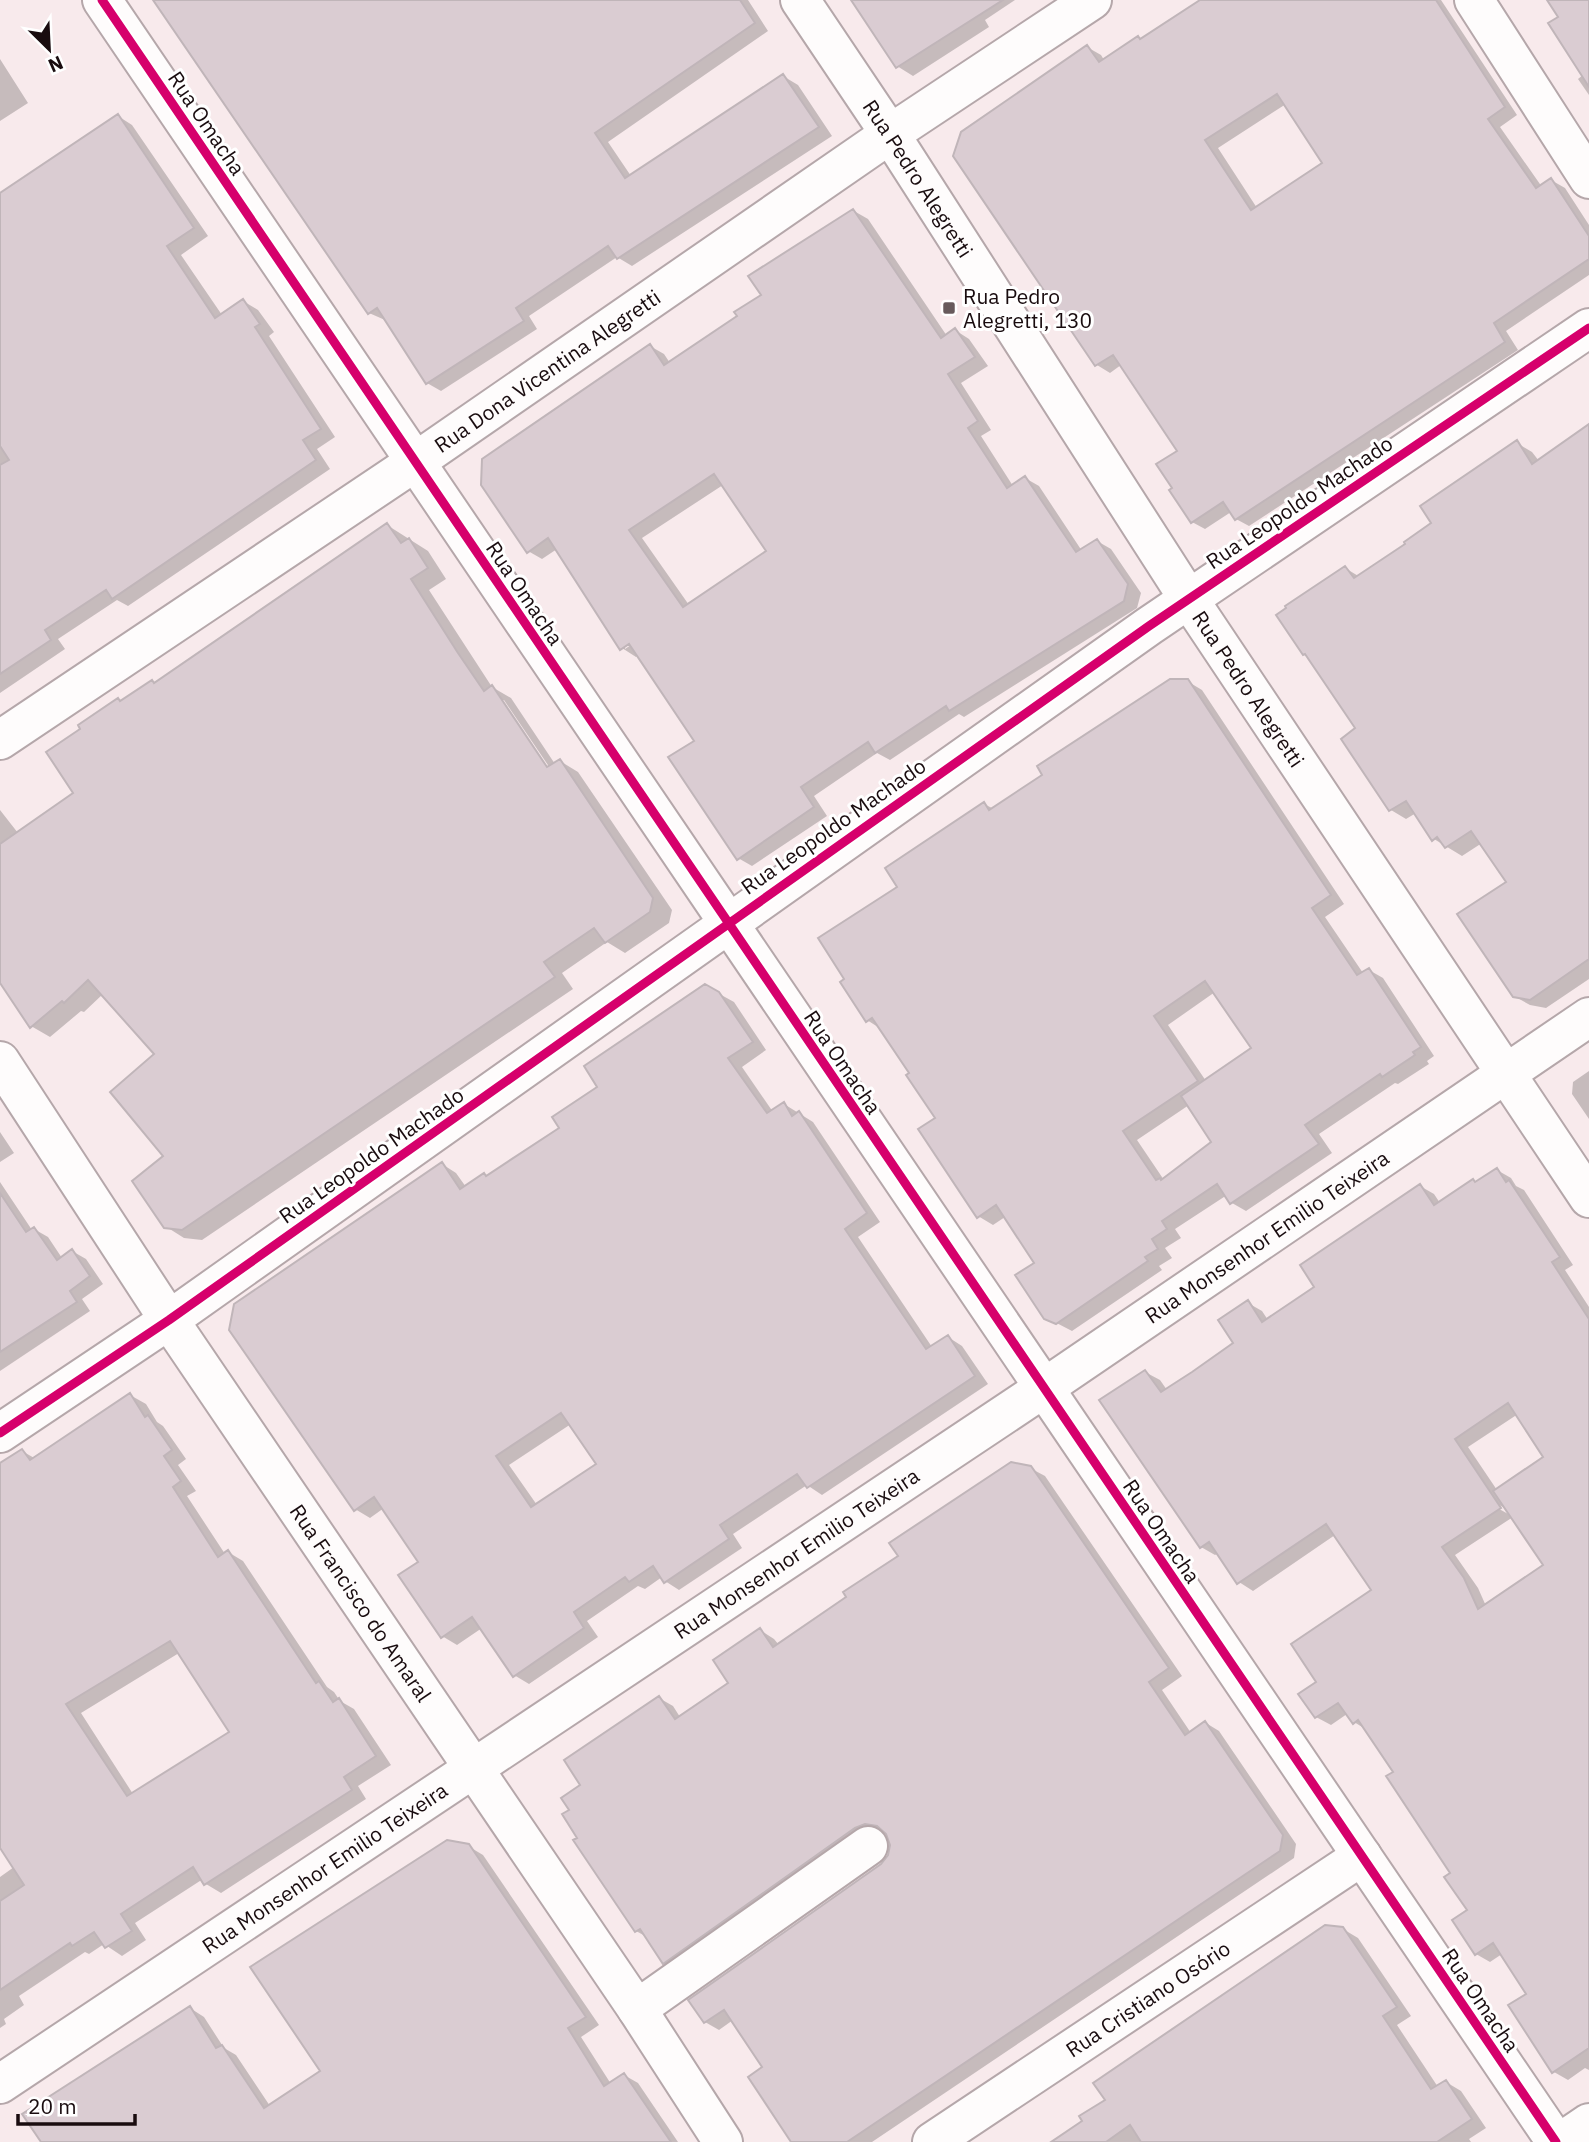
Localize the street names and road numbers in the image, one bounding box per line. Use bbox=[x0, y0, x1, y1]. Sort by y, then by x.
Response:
street label: Rua Omacha bbox=[162, 66, 252, 180]
street label: Rua Pedro Alegretti bbox=[857, 94, 980, 263]
street label: Rua Dona Vicentina Alegretti bbox=[428, 283, 666, 459]
street label: Rua Leopoldo Machado bbox=[1200, 429, 1398, 575]
street label: Rua Omacha bbox=[480, 536, 570, 650]
street label: Rua Pedro Alegretti bbox=[1186, 605, 1311, 772]
street label: Rua Leopoldo Machado bbox=[735, 752, 931, 900]
street label: Rua Omacha bbox=[798, 1005, 888, 1119]
street label: Rua Leopoldo Machado bbox=[273, 1081, 469, 1229]
street label: Rua Monsenhor Emilio Teixeira bbox=[1139, 1143, 1394, 1329]
street label: Rua Monsenhor Emilio Teixeira bbox=[668, 1461, 924, 1645]
street label: Rua Omacha bbox=[1117, 1474, 1207, 1588]
street label: Rua Francisco do Amaral bbox=[284, 1498, 438, 1707]
street label: Rua Monsenhor Emilio Teixeira bbox=[196, 1776, 453, 1960]
street label: Rua Cristiano Osório bbox=[1060, 1934, 1235, 2063]
street label: Rua Omacha bbox=[1436, 1943, 1526, 2057]

